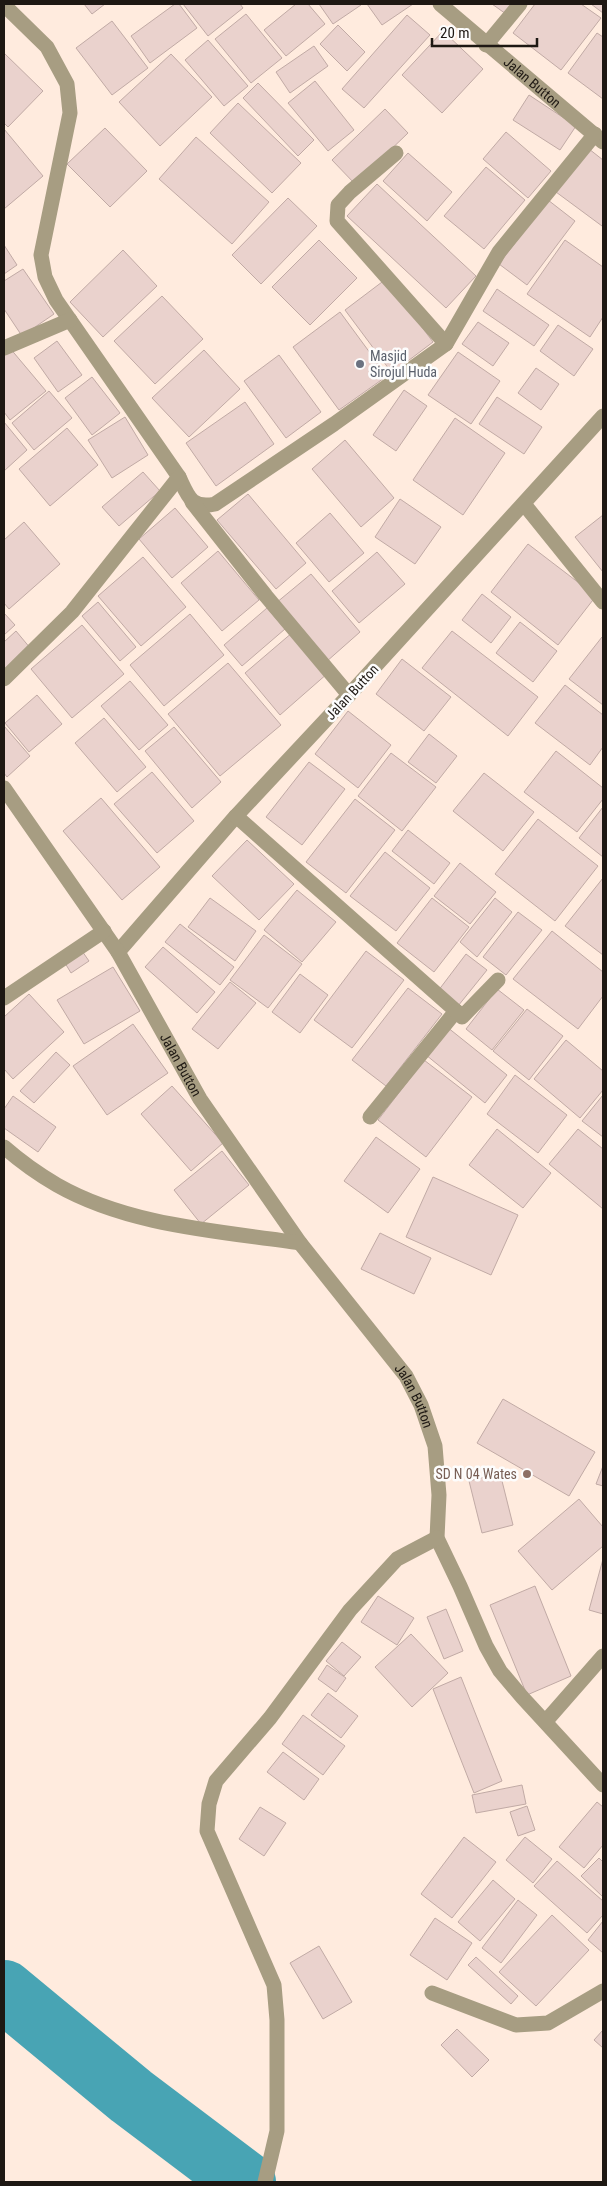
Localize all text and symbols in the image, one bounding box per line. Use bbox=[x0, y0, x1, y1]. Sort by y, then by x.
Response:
scale bar bbox=[432, 15, 537, 47]
text: 20 m bbox=[440, 24, 470, 42]
street label: Jalan Button bbox=[501, 54, 564, 111]
place label: Masjid Sirojul Huda bbox=[370, 348, 437, 380]
marker: Masjid Sirojul Huda bbox=[354, 358, 366, 370]
street label: Jalan Button bbox=[322, 661, 382, 723]
street label: Jalan Button bbox=[157, 1030, 205, 1099]
street label: Jalan Button bbox=[391, 1360, 436, 1430]
place label: SD N 04 Wates bbox=[435, 1466, 517, 1482]
marker: SD N 04 Wates bbox=[521, 1468, 533, 1480]

